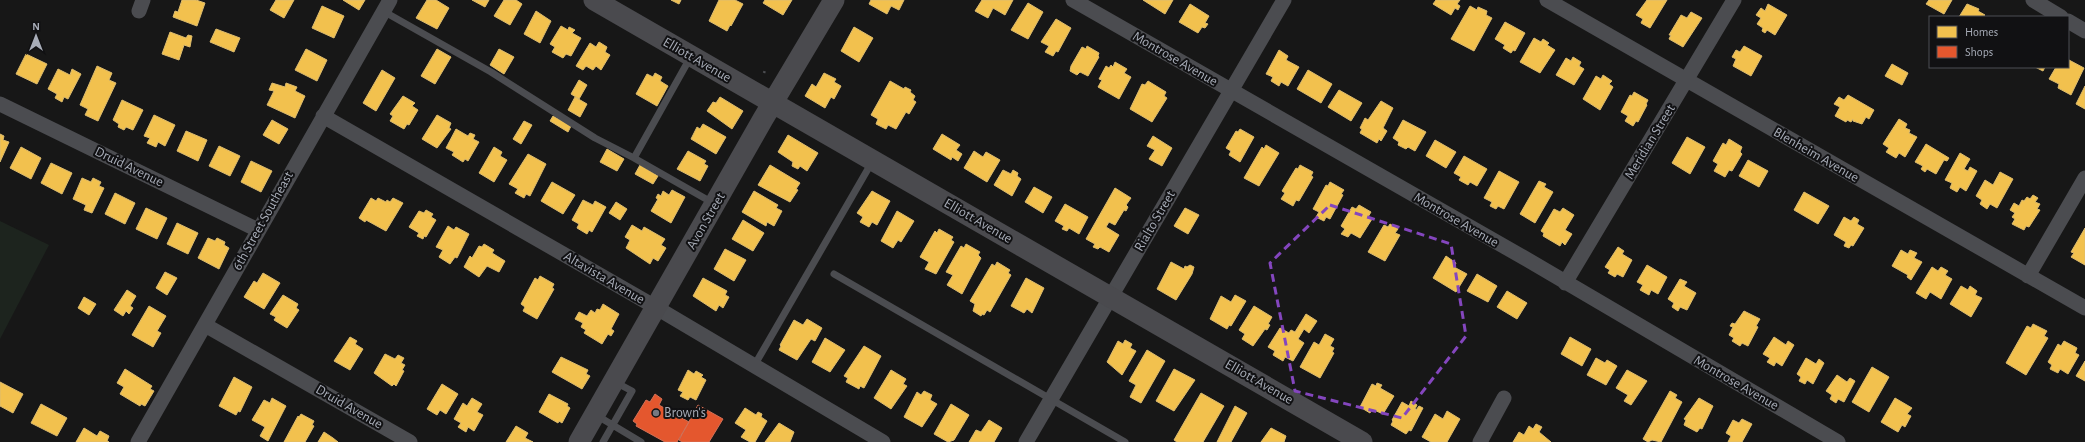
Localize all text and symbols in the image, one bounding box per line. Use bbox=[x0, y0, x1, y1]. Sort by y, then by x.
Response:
north arrow bbox=[16, 16, 56, 56]
legend bbox=[1929, 16, 2069, 68]
text: N bbox=[32, 21, 40, 32]
text: Homes bbox=[1965, 26, 1998, 38]
street label: Montrose Avenue bbox=[1130, 29, 1220, 89]
street label: Elliott Avenue bbox=[661, 35, 733, 85]
text: Shops bbox=[1965, 46, 1993, 58]
street label: Meridian Street bbox=[1622, 102, 1678, 182]
street label: Blenheim Avenue bbox=[1771, 125, 1861, 185]
street label: Druid Avenue bbox=[92, 144, 166, 190]
street label: 6th Street Southeast bbox=[230, 169, 296, 273]
street label: Rialto Street bbox=[1132, 188, 1178, 254]
street label: Avon Street bbox=[684, 190, 728, 252]
street label: Montrose Avenue bbox=[1411, 190, 1501, 250]
street label: Elliott Avenue bbox=[942, 196, 1014, 246]
street label: Altavista Avenue bbox=[561, 249, 647, 307]
street label: Montrose Avenue bbox=[1691, 353, 1781, 413]
street label: Elliott Avenue bbox=[1223, 357, 1295, 407]
street label: Druid Avenue bbox=[313, 382, 385, 432]
place label: Brown's bbox=[664, 406, 706, 420]
marker: Brown's bbox=[651, 408, 661, 418]

